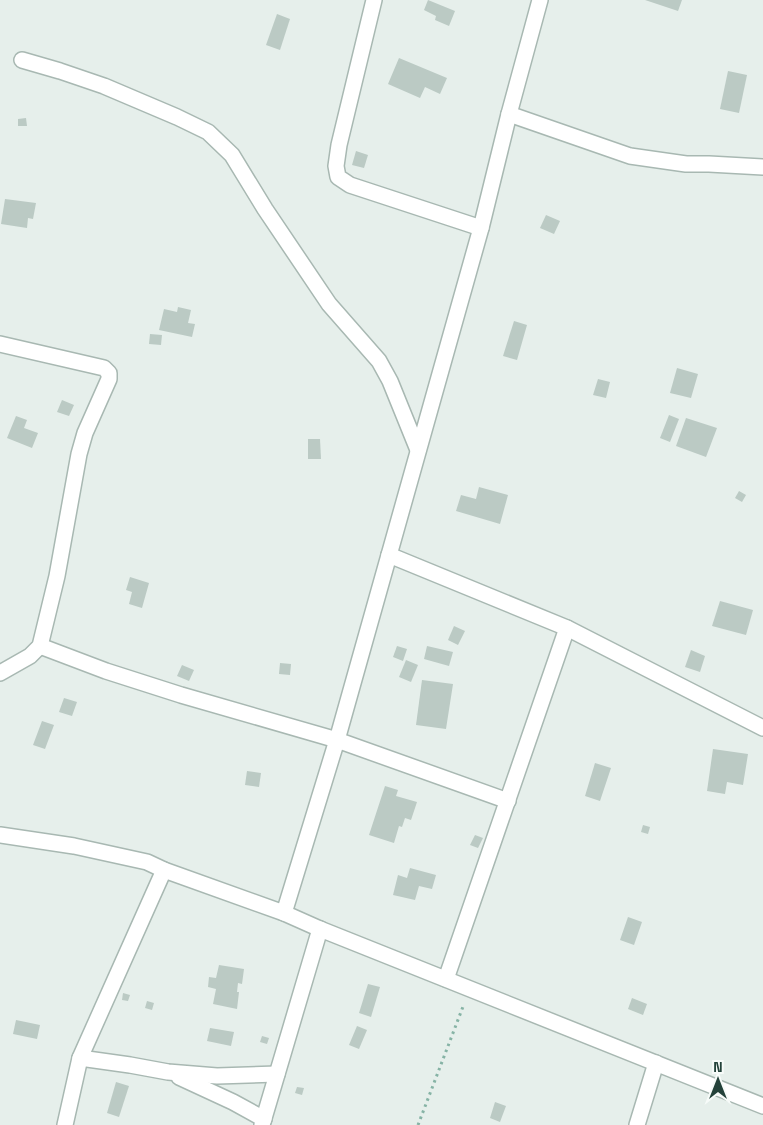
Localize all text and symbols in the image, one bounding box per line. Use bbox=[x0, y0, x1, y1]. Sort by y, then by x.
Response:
north arrow bbox=[693, 1055, 743, 1105]
text: N bbox=[713, 1058, 723, 1076]

